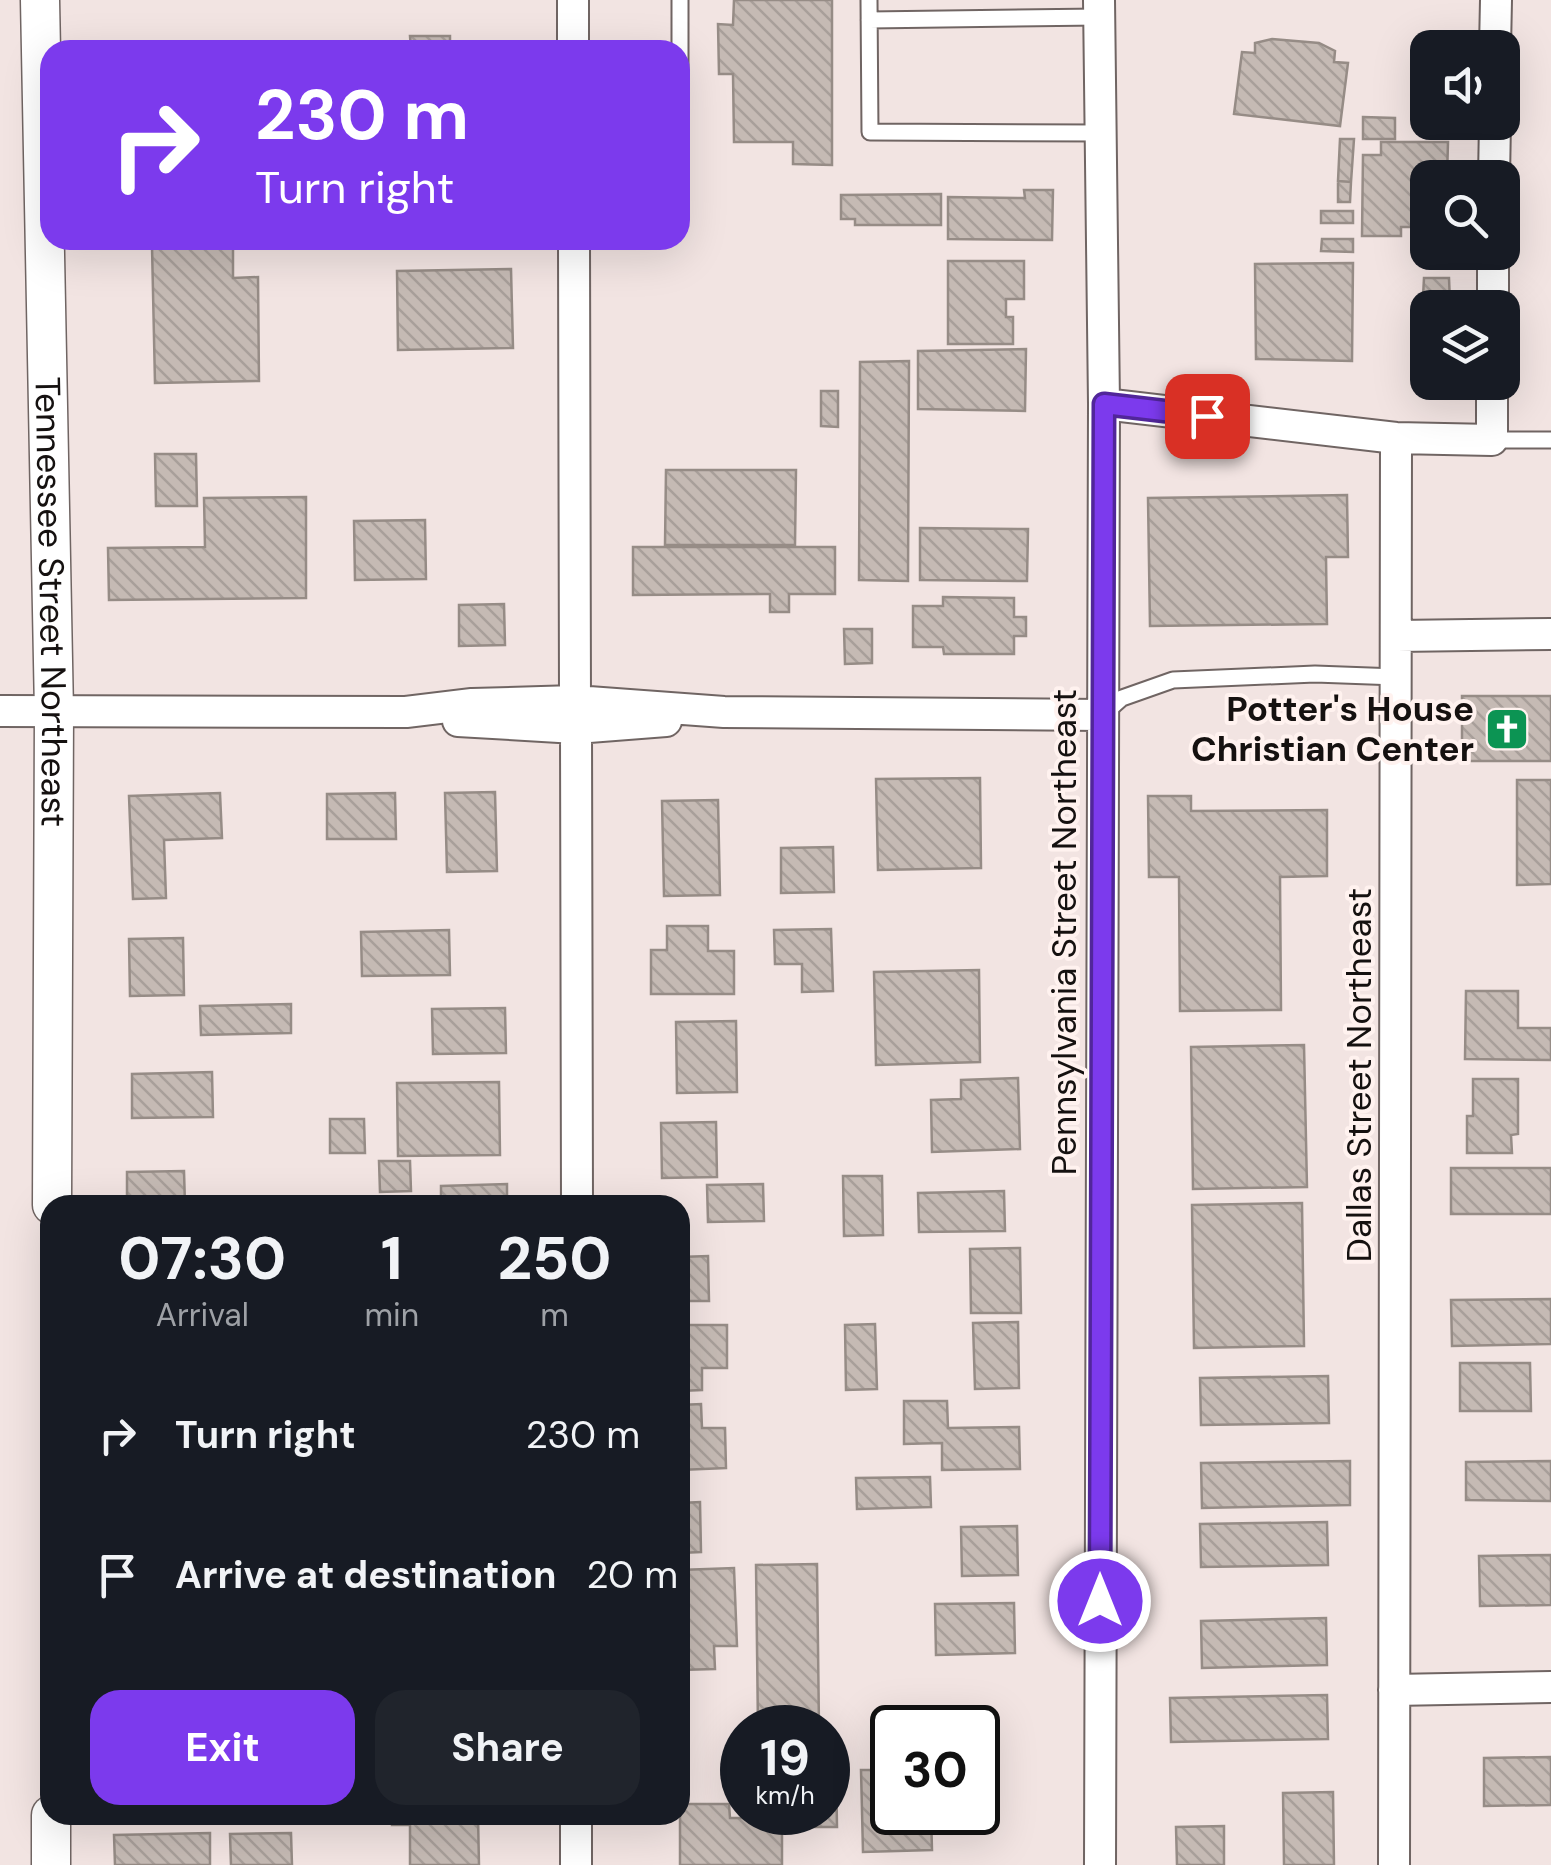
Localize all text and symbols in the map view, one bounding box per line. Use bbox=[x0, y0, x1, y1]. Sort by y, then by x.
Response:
map controls bbox=[1410, 30, 1520, 400]
button: sound bbox=[1410, 30, 1520, 140]
text: 230 m bbox=[255, 70, 469, 161]
icon: right bbox=[90, 80, 220, 210]
text: Turn right bbox=[255, 158, 454, 217]
button: search bbox=[1410, 160, 1520, 270]
button: layers bbox=[1410, 290, 1520, 400]
pin bbox=[1165, 374, 1250, 459]
street label: Tennessee Street Northeast bbox=[24, 376, 77, 827]
icon: arrive bbox=[1180, 389, 1235, 444]
place label: Potter's House Christian Center bbox=[1191, 686, 1474, 772]
street label: Pennsylvania Street Northeast bbox=[1041, 689, 1087, 1175]
church icon: Potter's House Christian Center bbox=[1484, 706, 1530, 752]
street label: Dallas Street Northeast bbox=[1336, 888, 1382, 1262]
text: 07:30 bbox=[118, 1219, 286, 1298]
text: 1 bbox=[381, 1219, 403, 1298]
text: 250 bbox=[497, 1219, 612, 1298]
text: Arrival bbox=[156, 1294, 249, 1336]
text: min bbox=[365, 1294, 419, 1336]
text: m bbox=[540, 1294, 569, 1336]
icon: right bbox=[90, 1408, 145, 1463]
text: Turn right bbox=[175, 1410, 356, 1460]
text: 230 m bbox=[526, 1410, 640, 1460]
icon: arrive bbox=[90, 1548, 145, 1603]
position arrow bbox=[1048, 1549, 1152, 1653]
text: Arrive at destination bbox=[175, 1550, 557, 1600]
text: 20 m bbox=[587, 1550, 678, 1600]
button: Exit bbox=[90, 1690, 355, 1805]
button: Share bbox=[375, 1690, 640, 1805]
speed limit sign: 30 bbox=[870, 1705, 1000, 1835]
text: 19 bbox=[760, 1725, 810, 1791]
text: km/h bbox=[755, 1779, 815, 1812]

